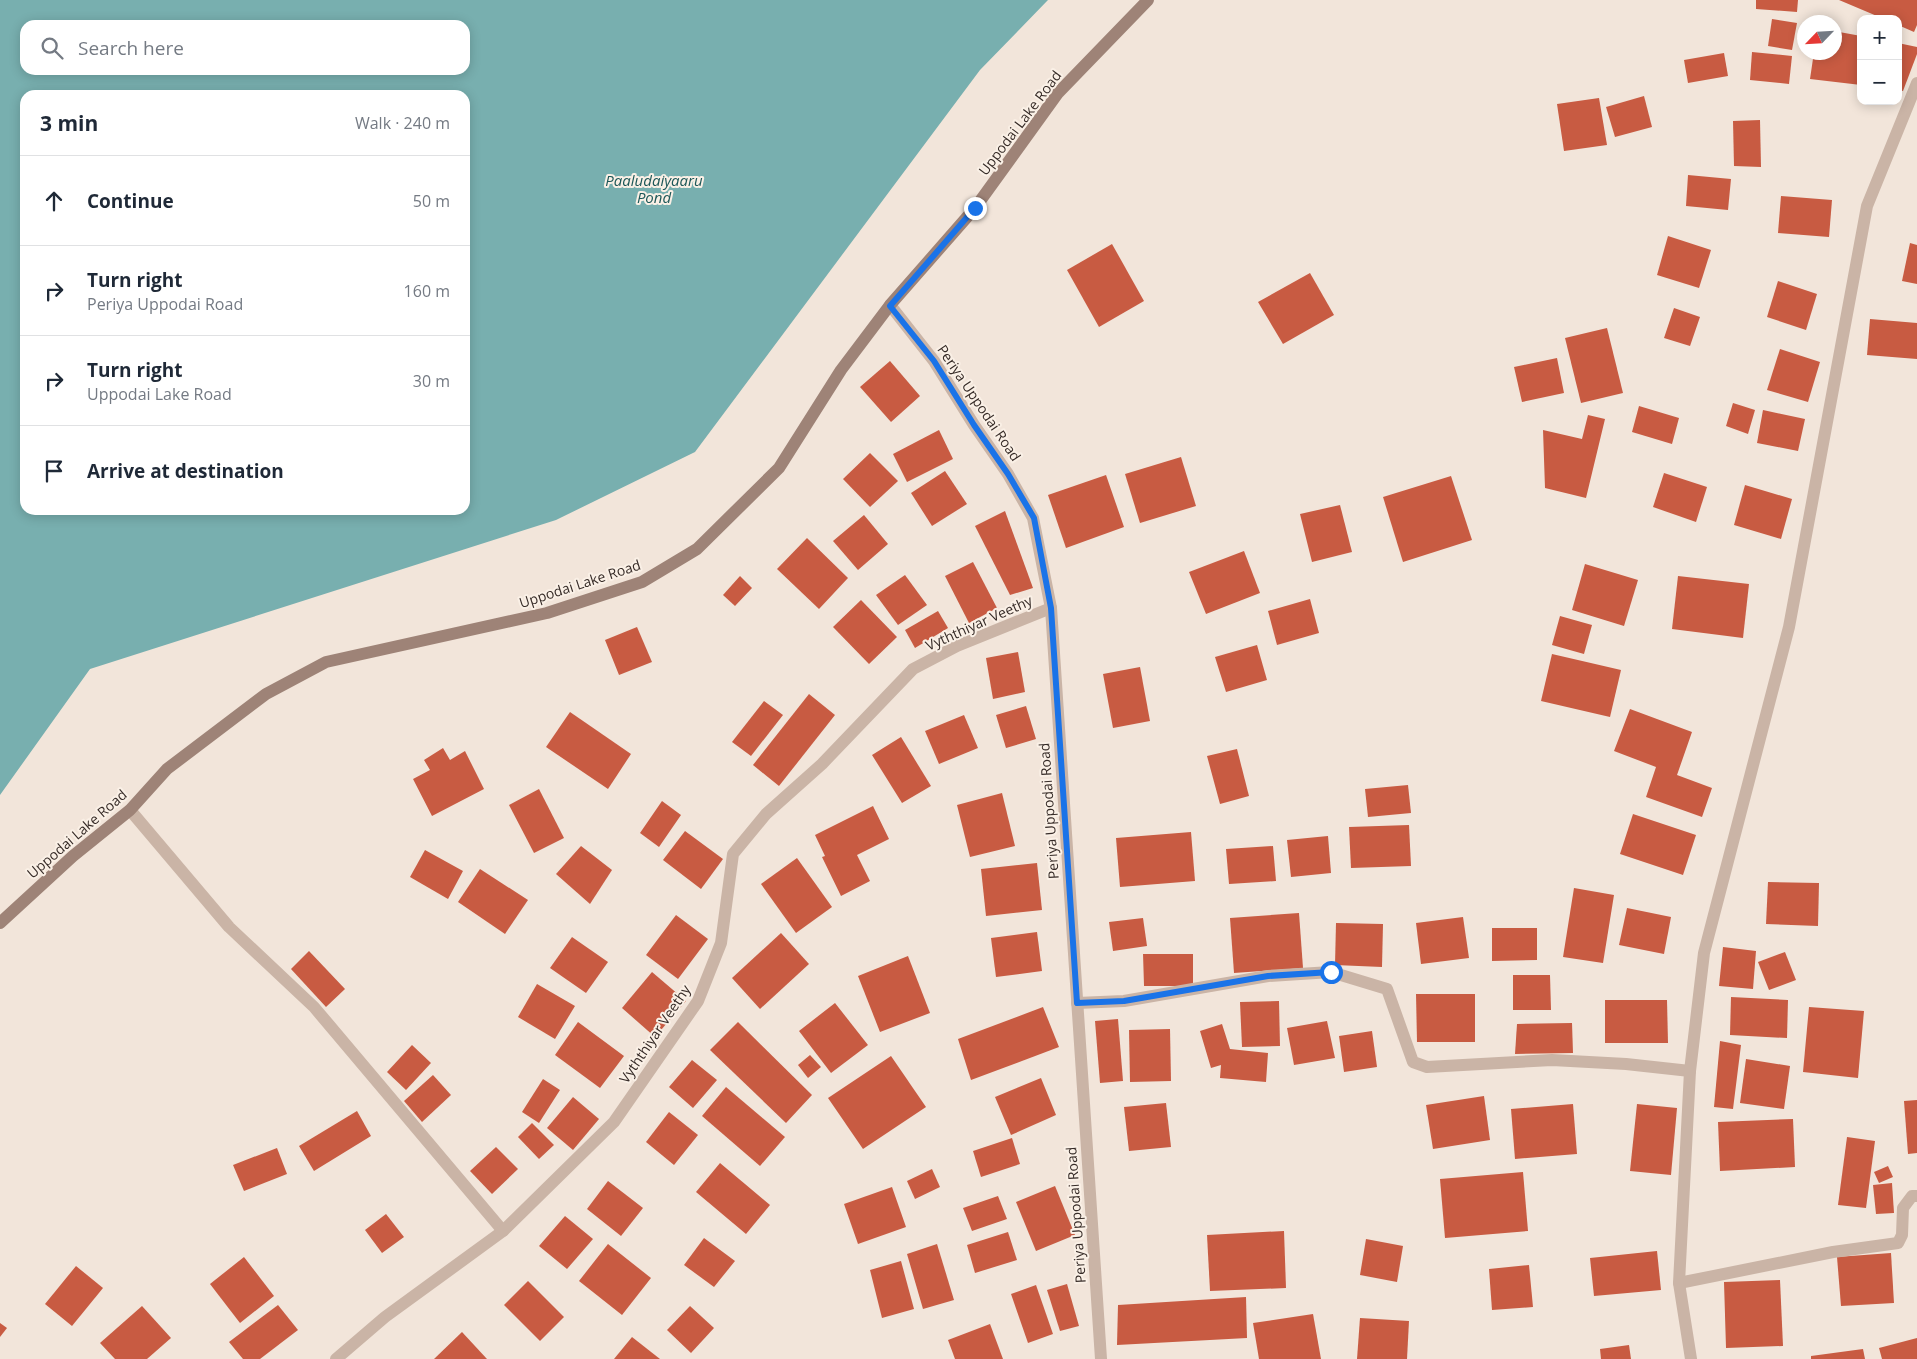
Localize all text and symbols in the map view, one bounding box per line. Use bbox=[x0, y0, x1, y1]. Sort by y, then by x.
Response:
north arrow bbox=[1797, 15, 1842, 60]
map controls bbox=[1857, 15, 1902, 105]
button: + bbox=[1857, 15, 1902, 60]
search box bbox=[20, 20, 470, 75]
icon: search bbox=[38, 34, 66, 62]
text: Search here bbox=[78, 35, 184, 61]
button: − bbox=[1857, 60, 1902, 105]
street label: Uppodai Lake Road bbox=[974, 66, 1065, 179]
text: 3 min bbox=[40, 109, 98, 137]
text: Walk · 240 m bbox=[355, 112, 450, 134]
water label: Paaludaiyaaru Pond bbox=[605, 170, 703, 207]
icon: ahead bbox=[40, 187, 68, 215]
text: Continue bbox=[87, 188, 174, 214]
text: 50 m bbox=[413, 190, 450, 212]
route end bbox=[964, 197, 987, 220]
text: Turn right bbox=[87, 267, 182, 293]
icon: right bbox=[40, 277, 68, 305]
text: 160 m bbox=[404, 280, 450, 302]
text: Periya Uppodai Road bbox=[87, 293, 243, 315]
street label: Periya Uppodai Road bbox=[933, 341, 1025, 465]
text: Turn right bbox=[87, 357, 182, 383]
icon: right bbox=[40, 367, 68, 395]
text: 30 m bbox=[413, 370, 450, 392]
text: Uppodai Lake Road bbox=[87, 383, 232, 405]
icon: arrive bbox=[40, 457, 68, 485]
text: Arrive at destination bbox=[87, 458, 284, 484]
street label: Uppodai Lake Road bbox=[517, 555, 643, 612]
street label: Vyththiyar Veethy bbox=[922, 590, 1036, 655]
street label: Periya Uppodai Road bbox=[1034, 742, 1063, 880]
street label: Uppodai Lake Road bbox=[23, 785, 131, 882]
route start bbox=[1320, 961, 1343, 984]
street label: Vyththiyar Veethy bbox=[615, 980, 695, 1087]
street label: Periya Uppodai Road bbox=[1061, 1146, 1090, 1284]

